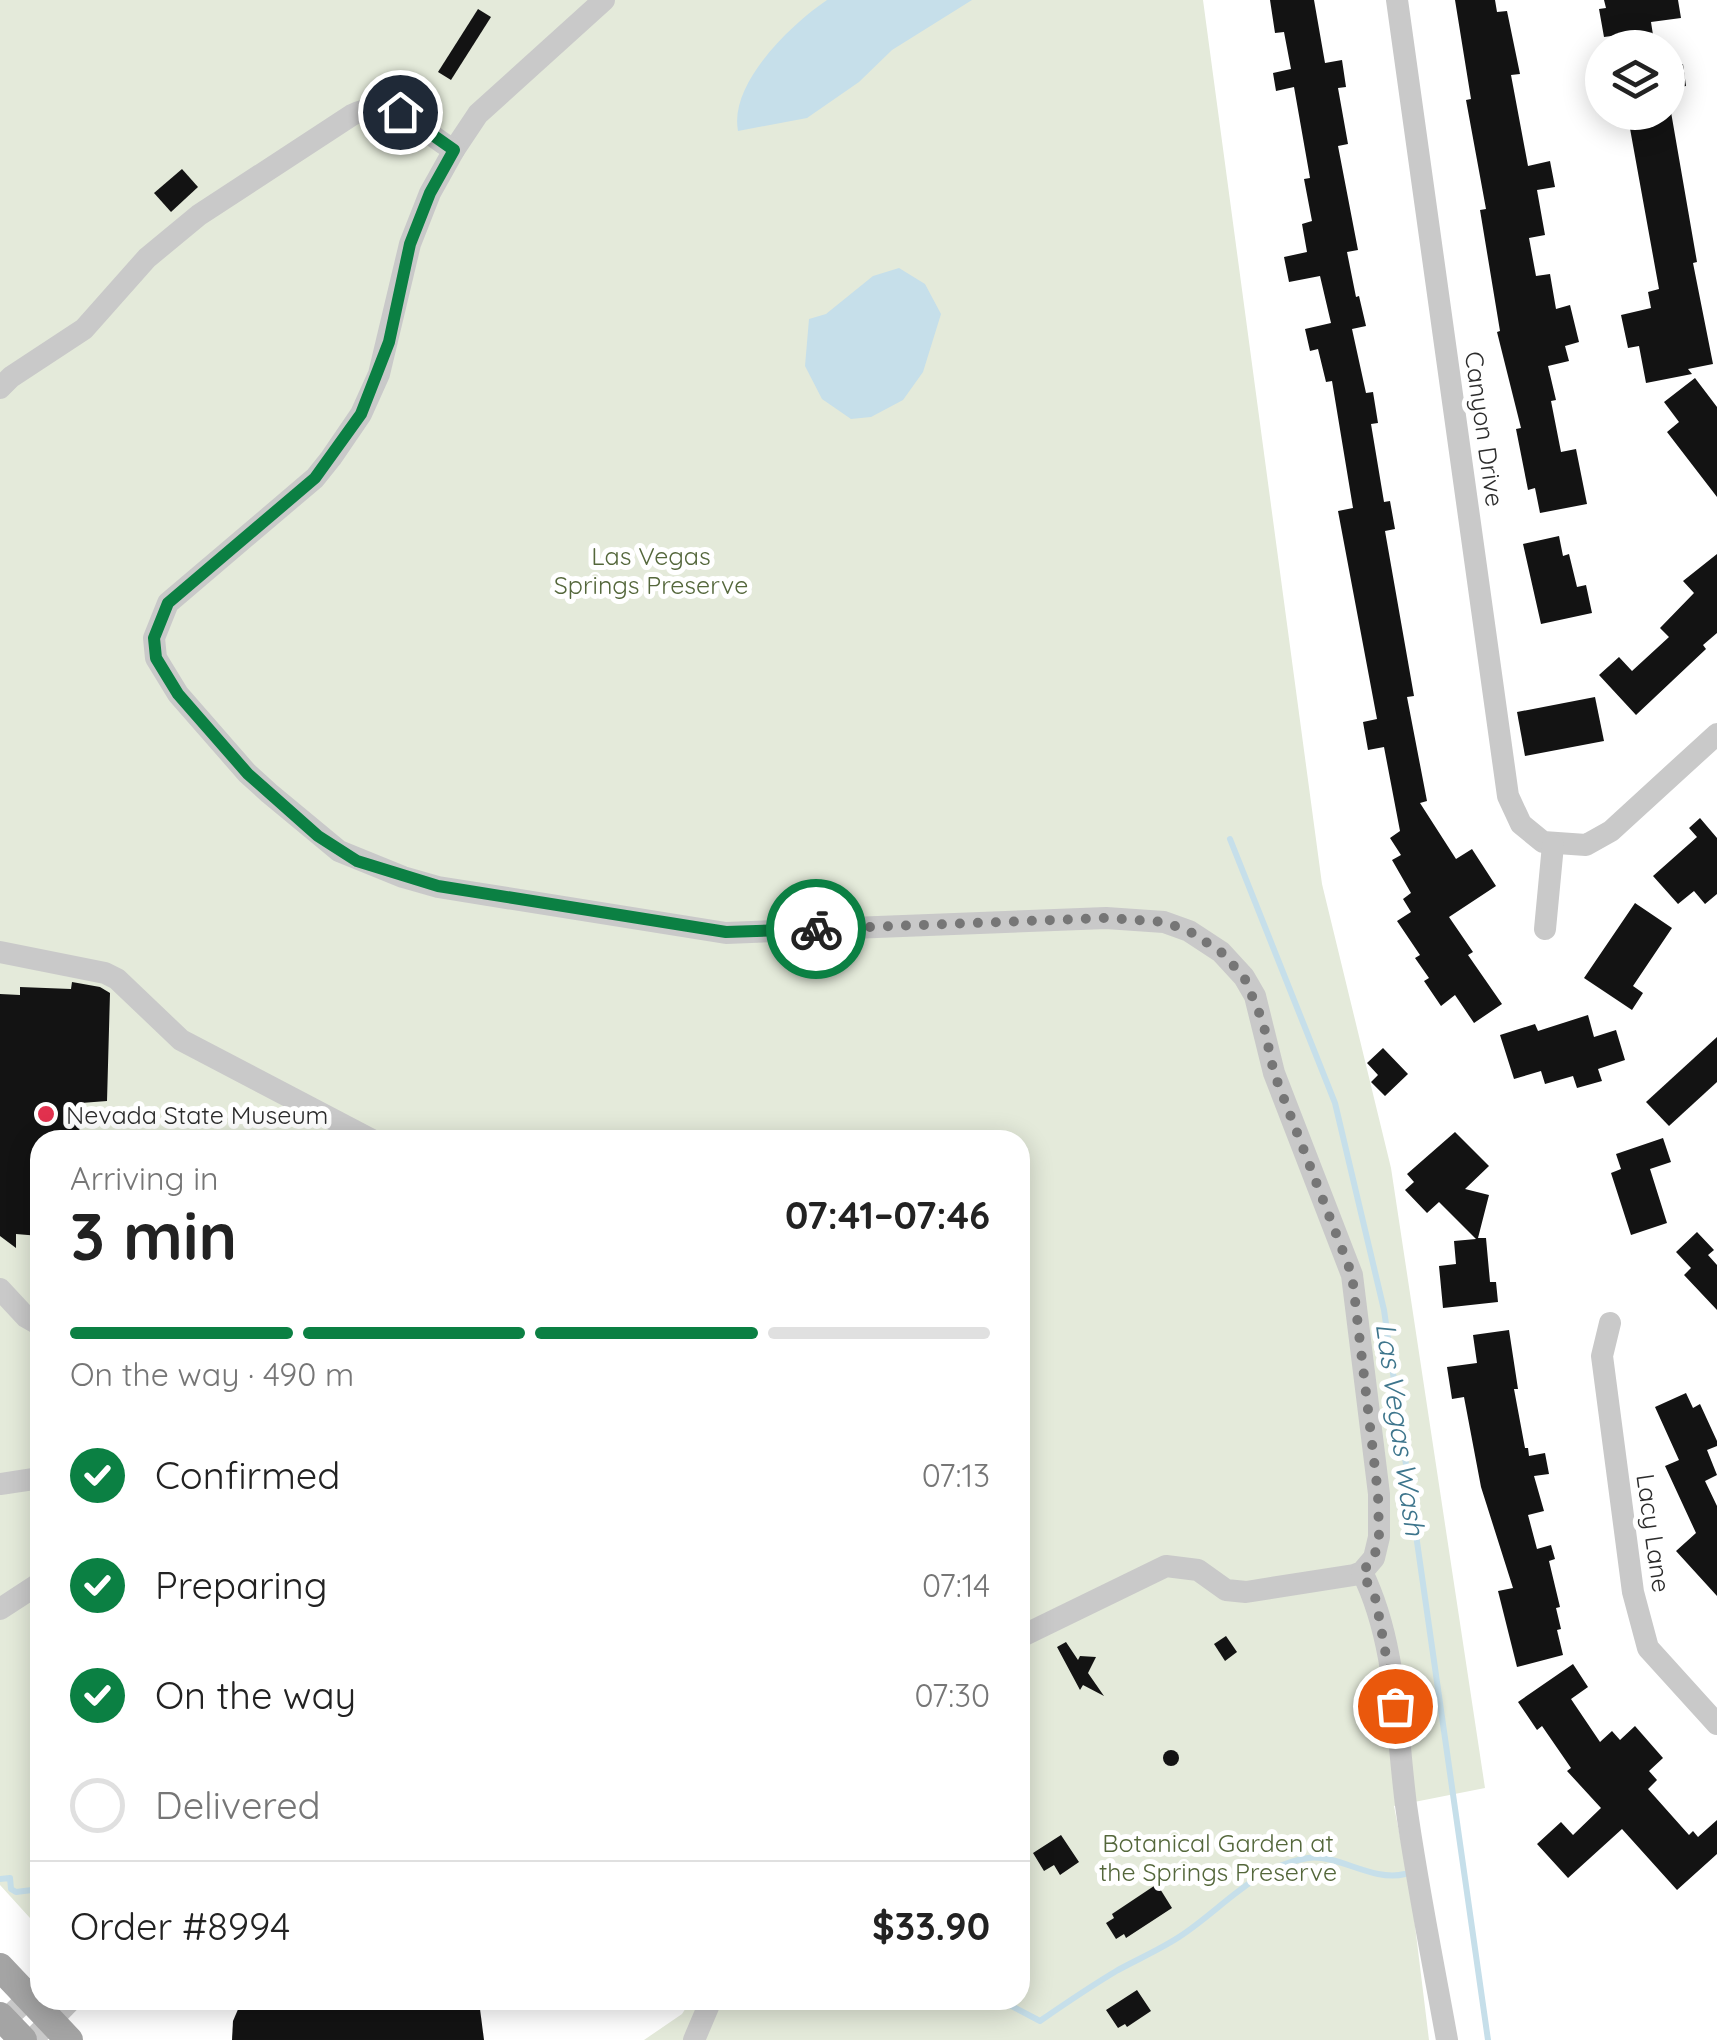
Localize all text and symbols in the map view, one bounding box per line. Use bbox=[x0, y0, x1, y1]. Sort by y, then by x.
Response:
map controls bbox=[1585, 30, 1685, 130]
button: layers bbox=[1585, 30, 1685, 130]
pin bbox=[358, 70, 443, 155]
icon: home bbox=[373, 85, 428, 140]
street label: Canyon Drive bbox=[1459, 349, 1511, 509]
park label: Las Vegas Springs Preserve bbox=[554, 540, 748, 600]
courier bbox=[766, 879, 866, 979]
icon: bike bbox=[789, 902, 844, 957]
place label: Nevada State Museum bbox=[66, 1099, 328, 1130]
marker: Nevada State Museum bbox=[35, 1103, 57, 1125]
text: Arriving in bbox=[70, 1158, 219, 1198]
text: 07:41–07:46 bbox=[785, 1191, 990, 1239]
text: 3 min bbox=[70, 1195, 237, 1276]
water label: Las Vegas Wash bbox=[1369, 1321, 1433, 1539]
text: On the way · 490 m bbox=[70, 1354, 354, 1394]
icon: check bbox=[70, 1448, 125, 1503]
text: Confirmed bbox=[155, 1451, 340, 1499]
text: 07:13 bbox=[922, 1455, 990, 1495]
street label: Lacy Lane bbox=[1630, 1472, 1678, 1594]
icon: check bbox=[70, 1558, 125, 1613]
text: Preparing bbox=[155, 1561, 327, 1609]
text: 07:14 bbox=[922, 1565, 990, 1605]
pin bbox=[1353, 1664, 1438, 1749]
icon: check bbox=[70, 1668, 125, 1723]
text: On the way bbox=[155, 1671, 356, 1719]
text: 07:30 bbox=[915, 1675, 990, 1715]
icon: bag bbox=[1368, 1679, 1423, 1734]
text: Delivered bbox=[155, 1781, 321, 1829]
park label: Botanical Garden at the Springs Preserve bbox=[1099, 1827, 1337, 1887]
text: Order #8994 bbox=[70, 1902, 290, 1950]
text: $33.90 bbox=[872, 1902, 990, 1950]

